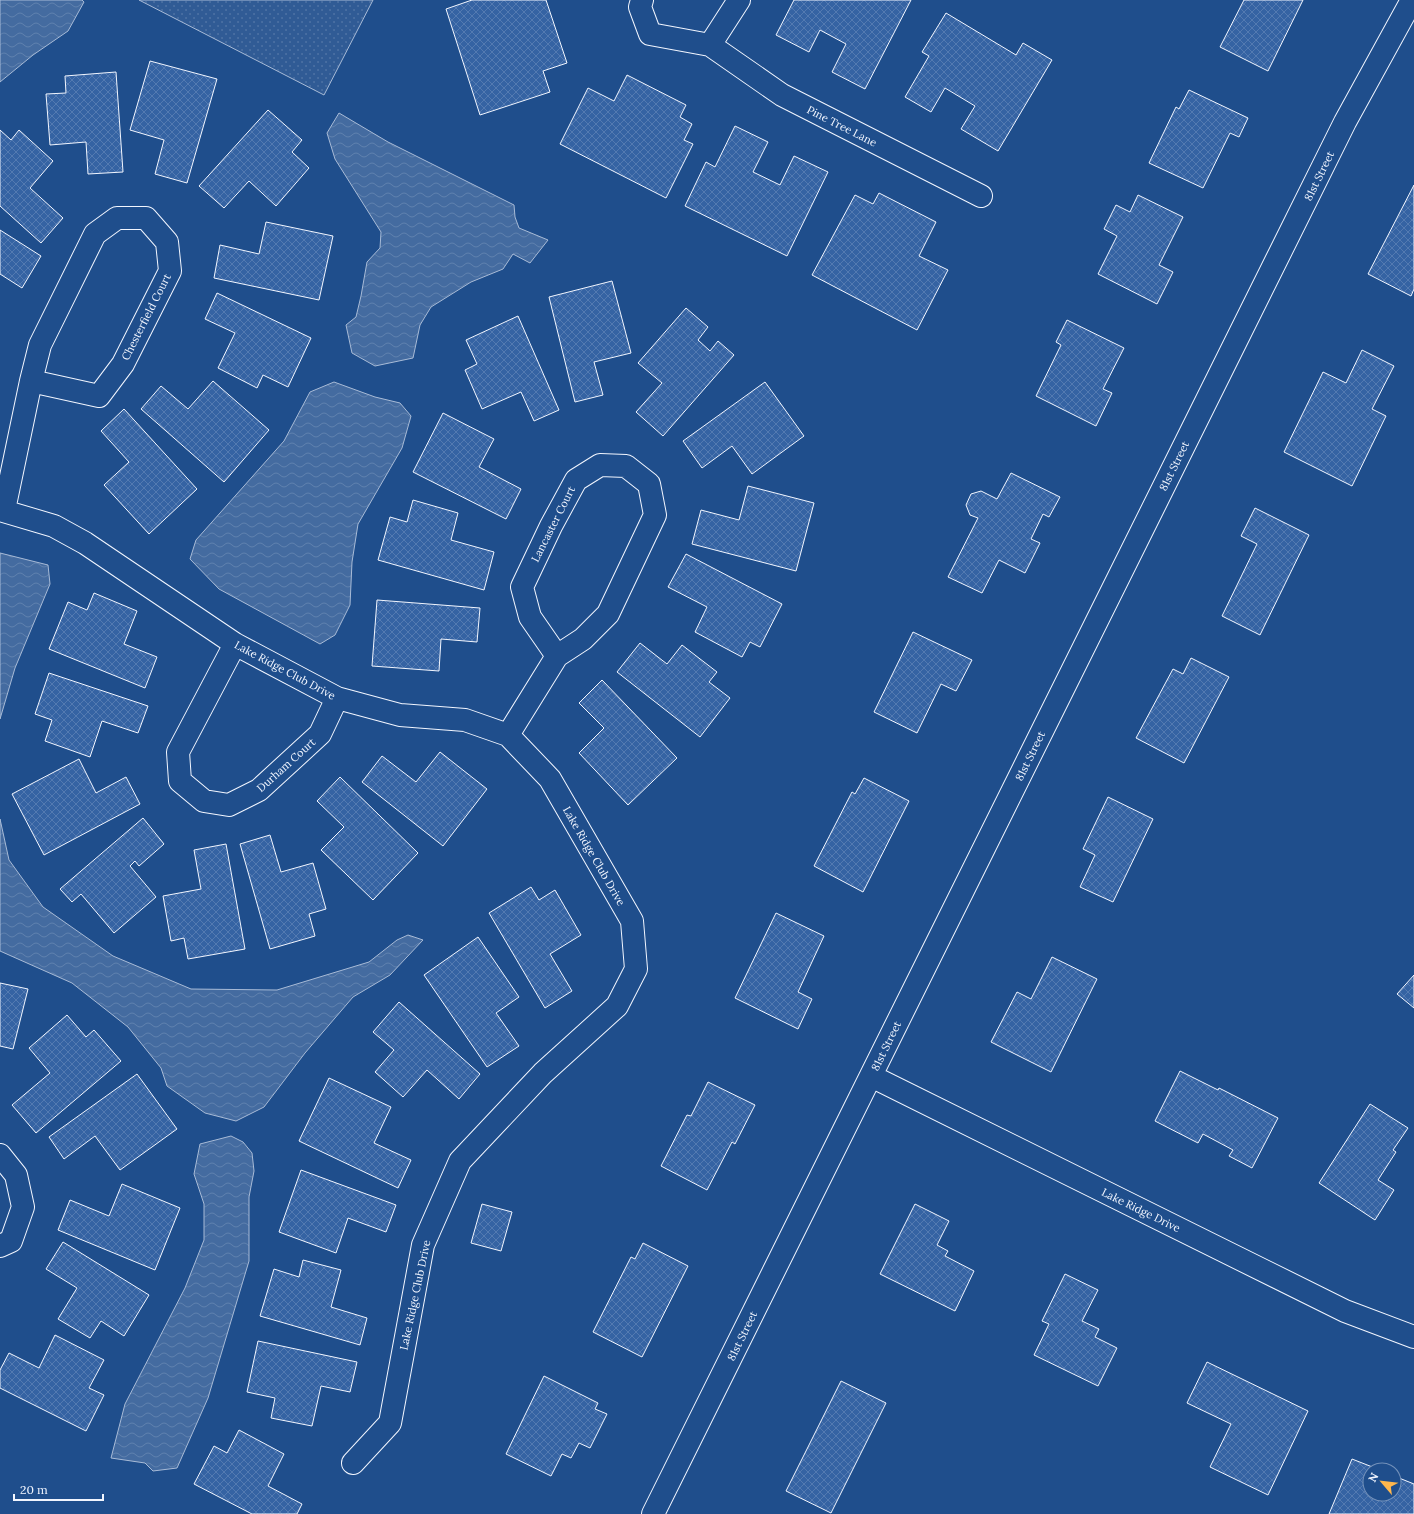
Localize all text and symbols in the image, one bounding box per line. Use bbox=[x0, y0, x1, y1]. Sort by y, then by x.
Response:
street label: Pine Tree Lane bbox=[805, 102, 879, 150]
street label: 81st Street bbox=[1301, 148, 1337, 203]
street label: Chesterfield Court bbox=[118, 271, 174, 363]
street label: 81st Street bbox=[1156, 438, 1192, 493]
street label: Lancaster Court bbox=[528, 483, 578, 564]
street label: Lake Ridge Club Drive bbox=[232, 637, 338, 703]
street label: 81st Street bbox=[1012, 728, 1048, 783]
street label: Durham Court bbox=[254, 734, 319, 795]
street label: Lake Ridge Club Drive bbox=[560, 804, 628, 908]
street label: 81st Street bbox=[868, 1018, 904, 1073]
street label: Lake Ridge Drive bbox=[1099, 1185, 1183, 1235]
street label: Lake Ridge Club Drive bbox=[396, 1239, 434, 1351]
street label: 81st Street bbox=[724, 1308, 760, 1363]
north arrow bbox=[1362, 1462, 1402, 1502]
text: N bbox=[1365, 1470, 1382, 1484]
scale bar bbox=[14, 1476, 103, 1502]
text: 20 m bbox=[20, 1482, 48, 1497]

